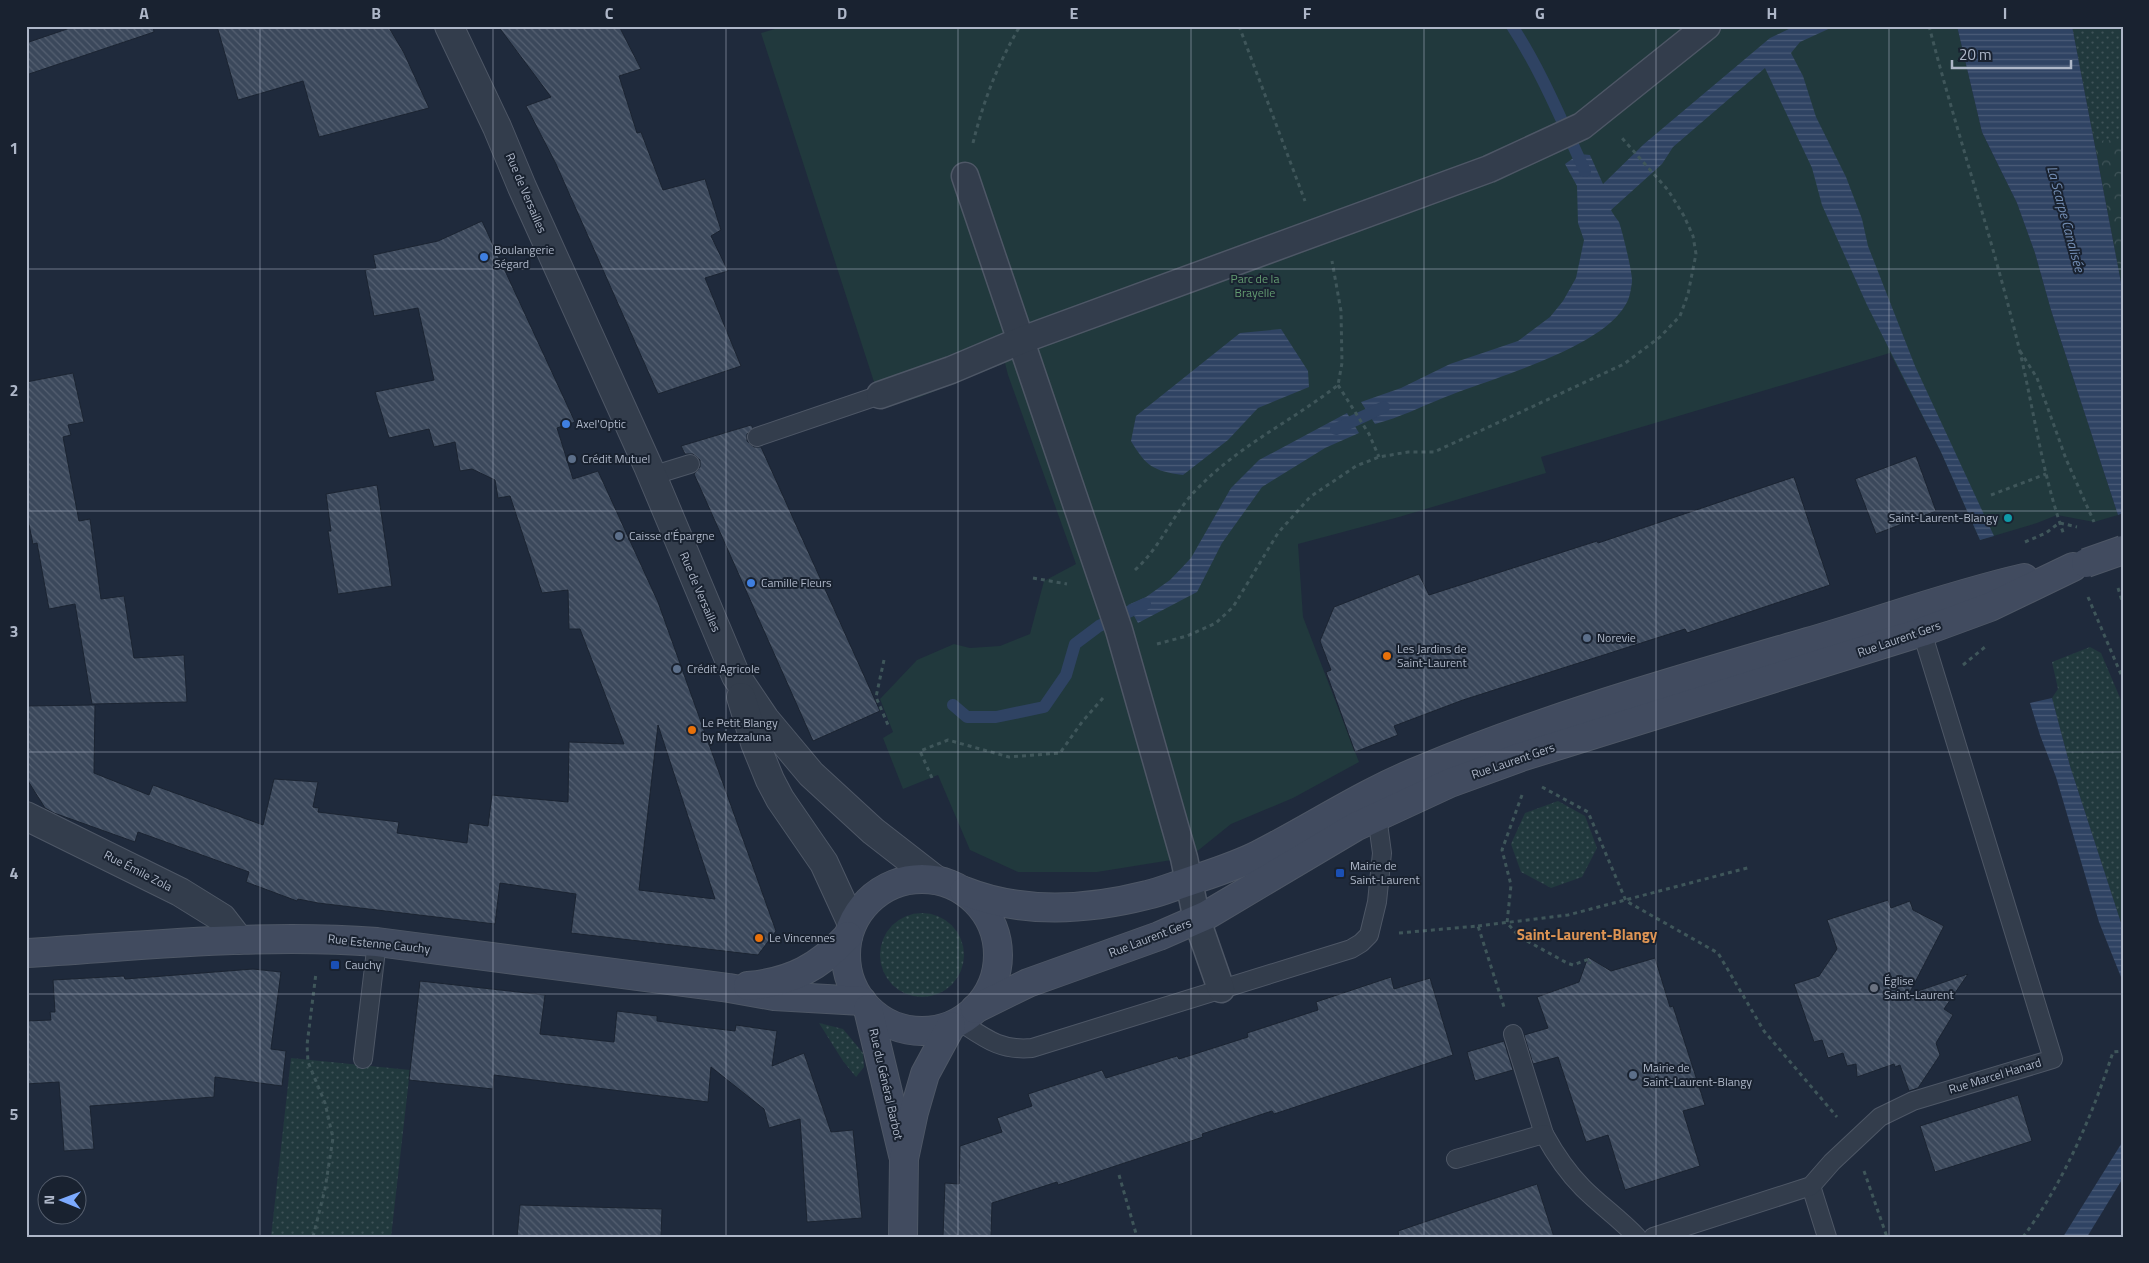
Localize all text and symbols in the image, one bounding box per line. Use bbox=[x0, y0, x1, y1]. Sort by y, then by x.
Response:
text: A bbox=[139, 1, 149, 25]
text: B bbox=[371, 1, 381, 25]
text: C bbox=[605, 1, 614, 25]
text: D bbox=[837, 1, 847, 25]
text: E bbox=[1070, 1, 1079, 25]
text: F bbox=[1303, 1, 1312, 25]
text: G bbox=[1535, 1, 1545, 25]
text: H bbox=[1767, 1, 1777, 25]
text: I bbox=[2003, 1, 2007, 25]
scale bar bbox=[1952, 38, 2070, 70]
text: 20 m bbox=[1959, 43, 1992, 66]
text: 1 bbox=[10, 136, 18, 160]
street label: Rue de Versailles bbox=[501, 150, 552, 236]
water label: La Scarpe Canalisée bbox=[2042, 163, 2091, 276]
place label: Boulangerie Ségard bbox=[494, 240, 554, 273]
marker: Boulangerie Ségard bbox=[478, 251, 490, 263]
park label: Parc de la Brayelle bbox=[1231, 269, 1279, 302]
text: 2 bbox=[10, 378, 18, 402]
place label: Axel'Optic bbox=[576, 414, 626, 433]
marker: Axel'Optic bbox=[560, 418, 572, 430]
place label: Crédit Mutuel bbox=[582, 449, 650, 468]
marker: Crédit Mutuel bbox=[566, 453, 578, 465]
place label: Saint-Laurent-Blangy bbox=[1889, 508, 1998, 527]
marker: Saint-Laurent-Blangy bbox=[2002, 512, 2014, 524]
place label: Caisse d'Épargne bbox=[629, 526, 715, 545]
marker: Caisse d'Épargne bbox=[613, 530, 625, 542]
street label: Rue de Versailles bbox=[675, 549, 726, 635]
place label: Camille Fleurs bbox=[761, 573, 832, 592]
marker: Camille Fleurs bbox=[745, 577, 757, 589]
street label: Rue Laurent Gers bbox=[1855, 615, 1943, 662]
text: 3 bbox=[10, 619, 18, 643]
place label: Norevie bbox=[1597, 628, 1636, 647]
marker: Norevie bbox=[1581, 632, 1593, 644]
place label: Les Jardins de Saint-Laurent bbox=[1397, 639, 1467, 672]
marker: Les Jardins de Saint-Laurent bbox=[1381, 650, 1393, 662]
place label: Crédit Agricole bbox=[687, 659, 760, 678]
marker: Crédit Agricole bbox=[671, 663, 683, 675]
place label: Le Petit Blangy by Mezzaluna bbox=[702, 713, 778, 746]
marker: Le Petit Blangy by Mezzaluna bbox=[686, 724, 698, 736]
street label: Rue Laurent Gers bbox=[1469, 737, 1557, 784]
street label: Rue Émile Zola bbox=[101, 845, 176, 896]
place label: Mairie de Saint-Laurent bbox=[1350, 856, 1420, 889]
text: 4 bbox=[10, 861, 19, 885]
marker: Mairie de Saint-Laurent bbox=[1334, 867, 1346, 879]
street label: Rue Laurent Gers bbox=[1106, 913, 1194, 962]
district label: Saint-Laurent-Blangy bbox=[1517, 923, 1658, 946]
place label: Le Vincennes bbox=[769, 928, 836, 947]
street label: Rue Estenne Cauchy bbox=[327, 929, 431, 958]
marker: Le Vincennes bbox=[753, 932, 765, 944]
place label: Cauchy bbox=[345, 955, 382, 974]
marker: Cauchy bbox=[329, 959, 341, 971]
place label: Église Saint-Laurent bbox=[1884, 971, 1954, 1004]
marker: Église Saint-Laurent bbox=[1868, 982, 1880, 994]
street label: Rue du Général Barbot bbox=[864, 1026, 909, 1142]
street label: Rue Marcel Hanard bbox=[1946, 1052, 2044, 1099]
place label: Mairie de Saint-Laurent-Blangy bbox=[1643, 1058, 1752, 1091]
marker: Mairie de Saint-Laurent-Blangy bbox=[1627, 1069, 1639, 1081]
text: 5 bbox=[10, 1102, 19, 1126]
north arrow bbox=[38, 1176, 88, 1226]
text: N bbox=[38, 1195, 59, 1205]

